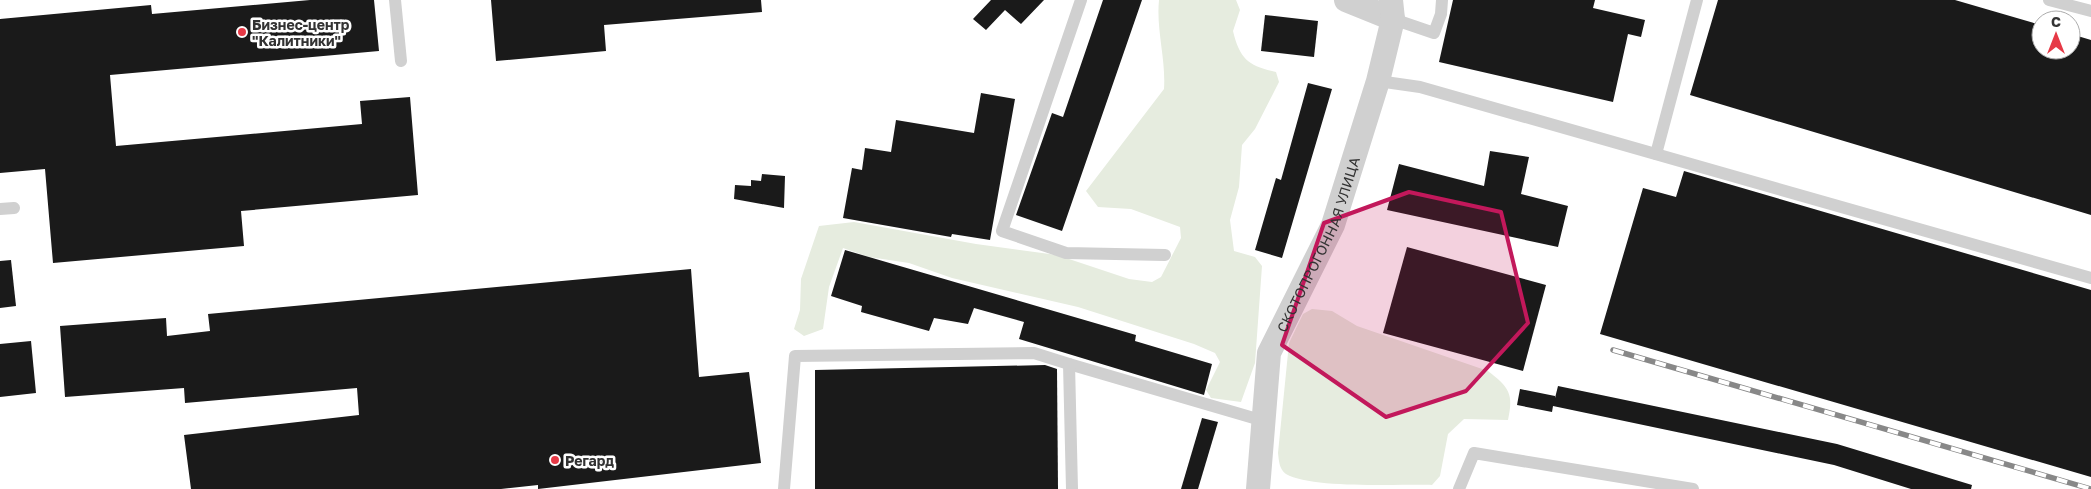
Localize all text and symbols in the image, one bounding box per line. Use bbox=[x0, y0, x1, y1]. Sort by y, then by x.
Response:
north arrow bbox=[2031, 10, 2081, 60]
text: С bbox=[2051, 13, 2061, 30]
place label: Бизнес-центр "Калитники" bbox=[252, 16, 350, 49]
marker: Бизнес-центр "Калитники" bbox=[236, 26, 248, 38]
street label: СКОТОПРОГОННАЯ УЛИЦА bbox=[1273, 154, 1363, 335]
place label: Регард bbox=[565, 452, 614, 469]
marker: Регард bbox=[549, 454, 561, 466]

